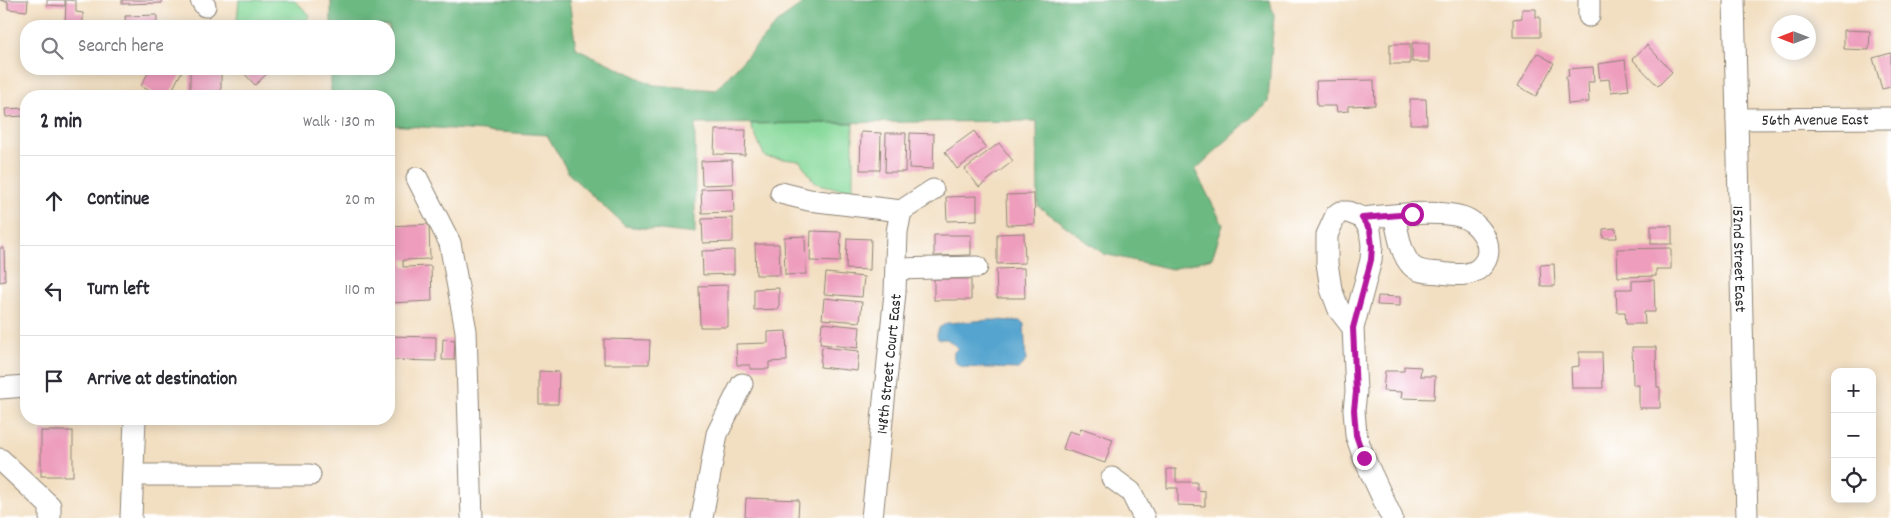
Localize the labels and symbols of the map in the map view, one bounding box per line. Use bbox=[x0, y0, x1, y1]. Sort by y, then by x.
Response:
north arrow bbox=[1771, 15, 1816, 60]
street label: 56th Avenue East bbox=[1761, 109, 1869, 133]
route start bbox=[1401, 203, 1424, 226]
street label: 152nd Street East bbox=[1725, 205, 1751, 313]
street label: 148th Street Court East bbox=[872, 293, 909, 435]
route end bbox=[1353, 447, 1376, 470]

